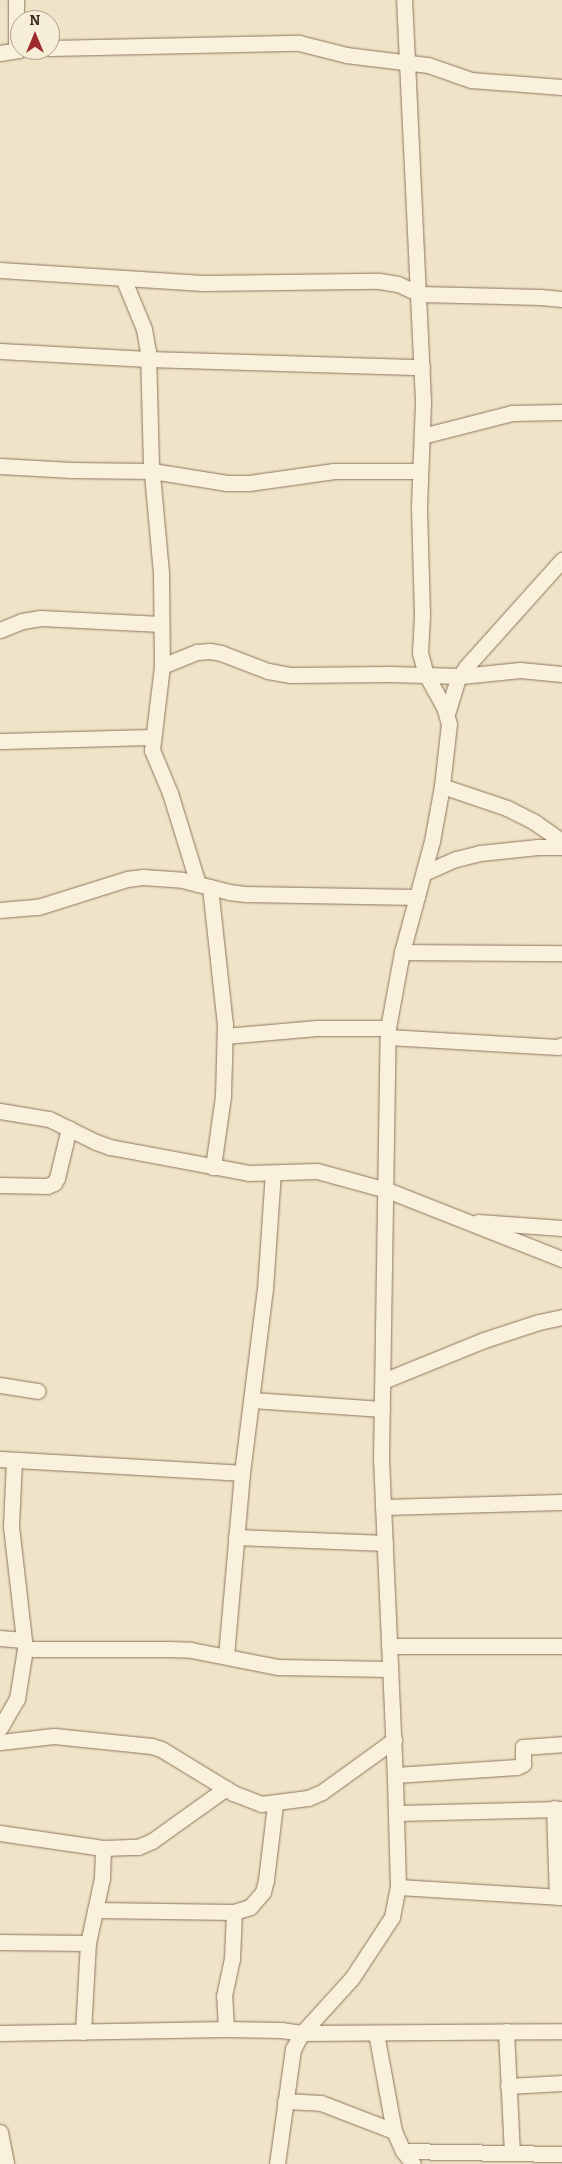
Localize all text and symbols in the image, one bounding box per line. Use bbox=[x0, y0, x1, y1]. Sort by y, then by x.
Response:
north arrow bbox=[10, 10, 60, 60]
text: N bbox=[30, 12, 40, 29]

